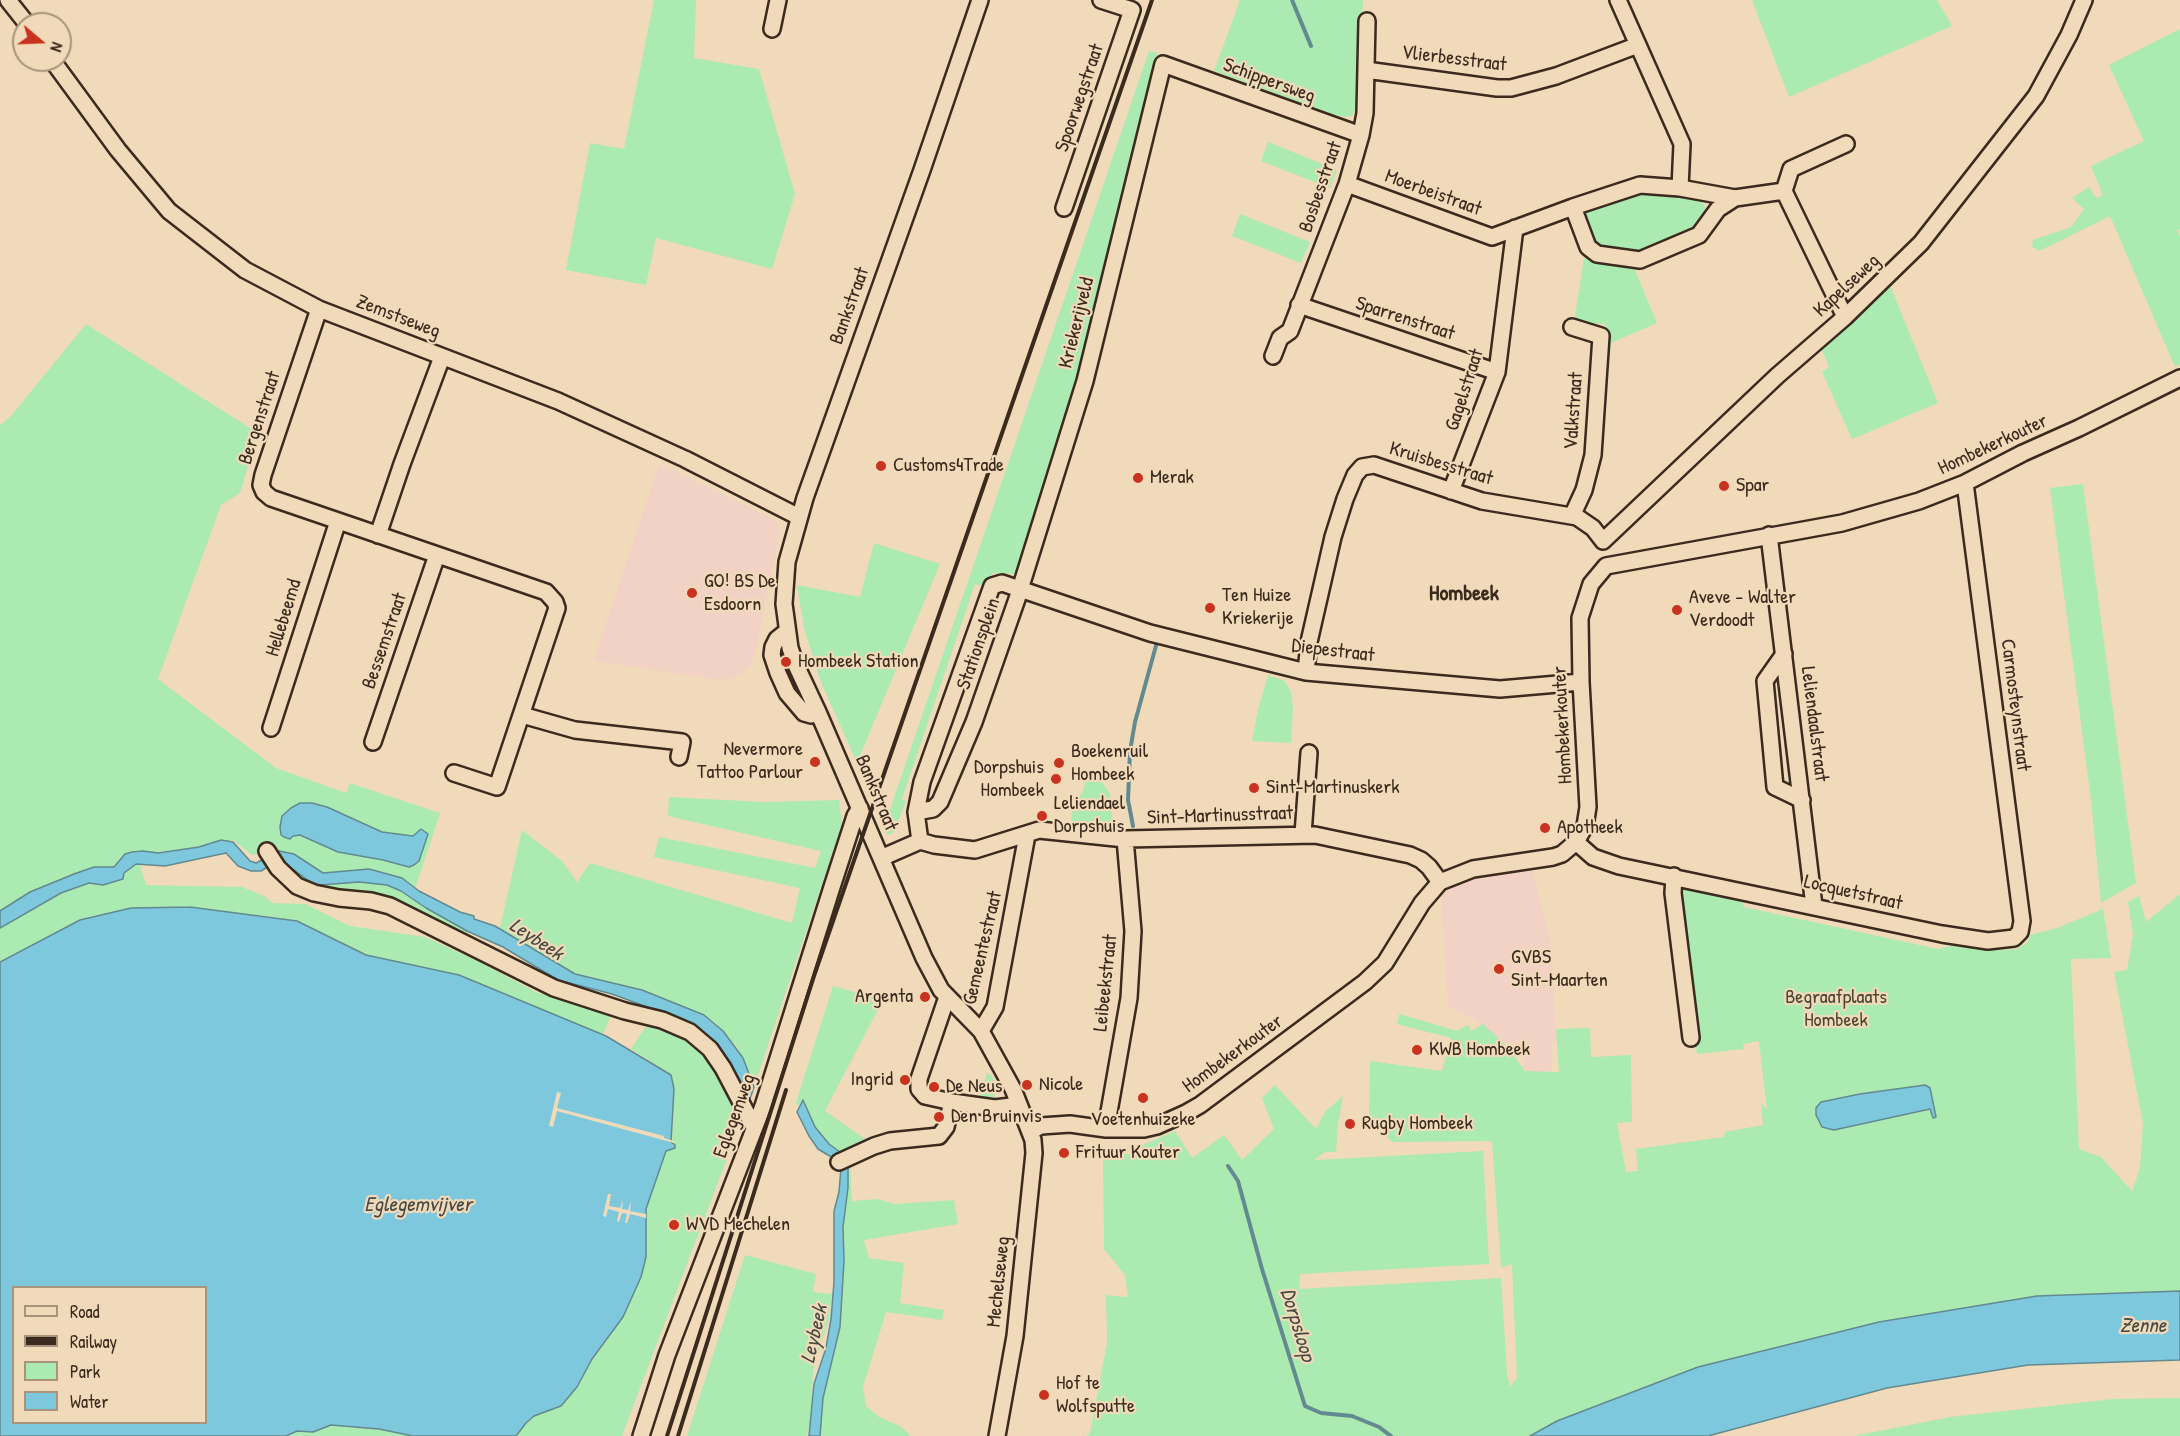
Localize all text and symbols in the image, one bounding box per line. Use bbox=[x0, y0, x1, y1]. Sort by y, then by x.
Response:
north arrow bbox=[12, 12, 72, 72]
text: N bbox=[45, 40, 69, 55]
street label: Spoorwegstraat bbox=[1050, 41, 1110, 155]
street label: Vlierbesstraat bbox=[1400, 41, 1508, 77]
street label: Schippersweg bbox=[1220, 53, 1318, 109]
street label: Bosbesstraat bbox=[1294, 138, 1348, 236]
street label: Moerbeistraat bbox=[1381, 164, 1485, 222]
street label: Kapelseweg bbox=[1809, 249, 1885, 323]
street label: Bankstraat bbox=[825, 264, 875, 348]
street label: Kriekerijveld bbox=[1054, 275, 1100, 371]
street label: Zemstseweg bbox=[353, 290, 443, 344]
street label: Sparrenstraat bbox=[1352, 292, 1458, 346]
street label: Gagelstraat bbox=[1441, 346, 1489, 434]
street label: Bergenstraat bbox=[234, 368, 286, 468]
street label: Valkstraat bbox=[1559, 371, 1589, 451]
street label: Hombekerkouter bbox=[1934, 409, 2052, 481]
street label: Kruisbesstraat bbox=[1386, 437, 1496, 491]
place label: Customs4Trade bbox=[893, 454, 1004, 478]
marker: Customs4Trade bbox=[874, 459, 888, 473]
place label: Merak bbox=[1150, 466, 1194, 490]
marker: Merak bbox=[1131, 471, 1145, 485]
place label: Spar bbox=[1736, 474, 1769, 498]
marker: Spar bbox=[1717, 479, 1731, 493]
place label: GO! BS De Esdoorn bbox=[704, 570, 776, 617]
street label: Hellebeemd bbox=[261, 576, 307, 660]
district label: Hombeek bbox=[1429, 581, 1499, 607]
place label: Ten Huize Kriekerije bbox=[1222, 584, 1294, 631]
marker: GO! BS De Esdoorn bbox=[685, 586, 699, 600]
place label: Aveve - Walter Verdoodt bbox=[1689, 586, 1796, 633]
street label: Bessemstraat bbox=[357, 590, 413, 692]
street label: Stationsplein bbox=[952, 595, 1006, 693]
marker: Ten Huize Kriekerije bbox=[1203, 601, 1217, 615]
marker: Aveve - Walter Verdoodt bbox=[1670, 603, 1684, 617]
street label: Diepestraat bbox=[1290, 634, 1376, 668]
street label: Carmosteynstraat bbox=[1995, 638, 2035, 772]
place label: Hombeek Station bbox=[798, 650, 918, 674]
marker: Hombeek Station bbox=[779, 655, 793, 669]
street label: Hombekerkouter bbox=[1548, 665, 1578, 785]
street label: Leliendaalstraat bbox=[1795, 665, 1833, 783]
place label: Nevermore Tattoo Parlour bbox=[697, 738, 803, 785]
place label: Boekenruil Hombeek bbox=[1071, 740, 1148, 787]
street label: Bankstraat bbox=[849, 751, 903, 835]
marker: Nevermore Tattoo Parlour bbox=[808, 755, 822, 769]
place label: Dorpshuis Hombeek bbox=[974, 756, 1044, 803]
marker: Boekenruil Hombeek bbox=[1052, 756, 1066, 770]
marker: Dorpshuis Hombeek bbox=[1049, 772, 1063, 786]
place label: Sint-Martinuskerk bbox=[1266, 776, 1399, 800]
marker: Sint-Martinuskerk bbox=[1247, 781, 1261, 795]
place label: Leliendael Dorpshuis bbox=[1054, 792, 1125, 839]
street label: Sint-Martinusstraat bbox=[1147, 801, 1293, 831]
marker: Leliendael Dorpshuis bbox=[1035, 809, 1049, 823]
place label: Apotheek bbox=[1557, 816, 1623, 840]
marker: Apotheek bbox=[1538, 821, 1552, 835]
street label: Locquetstraat bbox=[1801, 870, 1905, 916]
street label: Gemeentestraat bbox=[958, 889, 1008, 1007]
water label: Leybeek bbox=[504, 913, 568, 967]
street label: Leibeekstraat bbox=[1089, 933, 1123, 1033]
place label: GVBS Sint-Maarten bbox=[1511, 946, 1608, 993]
marker: GVBS Sint-Maarten bbox=[1492, 962, 1506, 976]
place label: Argenta bbox=[855, 985, 913, 1009]
park label: Begraafplaats Hombeek bbox=[1785, 986, 1887, 1033]
marker: Argenta bbox=[918, 990, 932, 1004]
street label: Hombekerkouter bbox=[1178, 1010, 1288, 1098]
place label: KWB Hombeek bbox=[1429, 1038, 1530, 1062]
marker: KWB Hombeek bbox=[1410, 1043, 1424, 1057]
place label: Ingrid bbox=[850, 1068, 893, 1092]
street label: Eglegemweg bbox=[709, 1071, 761, 1161]
marker: Ingrid bbox=[898, 1073, 912, 1087]
place label: Nicole bbox=[1039, 1073, 1083, 1097]
place label: De Neus bbox=[946, 1075, 1002, 1099]
marker: Nicole bbox=[1020, 1078, 1034, 1092]
marker: De Neus bbox=[927, 1080, 941, 1094]
marker: Voetenhuizeke bbox=[1136, 1091, 1150, 1105]
place label: Den Bruinvis bbox=[951, 1105, 1042, 1129]
place label: Voetenhuizeke bbox=[1091, 1108, 1195, 1132]
marker: Den Bruinvis bbox=[932, 1110, 946, 1124]
place label: Rugby Hombeek bbox=[1362, 1112, 1473, 1136]
marker: Rugby Hombeek bbox=[1343, 1117, 1357, 1131]
place label: Frituur Kouter bbox=[1076, 1141, 1180, 1165]
marker: Frituur Kouter bbox=[1057, 1146, 1071, 1160]
water label: Eglegemvijver bbox=[364, 1192, 472, 1218]
place label: WVD Mechelen bbox=[686, 1213, 790, 1237]
marker: WVD Mechelen bbox=[667, 1218, 681, 1232]
street label: Mechelseweg bbox=[982, 1235, 1016, 1329]
water label: Dorpsloop bbox=[1274, 1285, 1320, 1365]
legend bbox=[12, 1286, 207, 1424]
text: Road bbox=[70, 1299, 100, 1324]
water label: Leybeek bbox=[796, 1302, 834, 1366]
water label: Zenne bbox=[2120, 1313, 2166, 1339]
text: Railway bbox=[70, 1329, 117, 1354]
text: Park bbox=[70, 1359, 100, 1384]
place label: Hof te Wolfsputte bbox=[1056, 1372, 1135, 1419]
marker: Hof te Wolfsputte bbox=[1037, 1388, 1051, 1402]
text: Water bbox=[70, 1389, 108, 1414]

